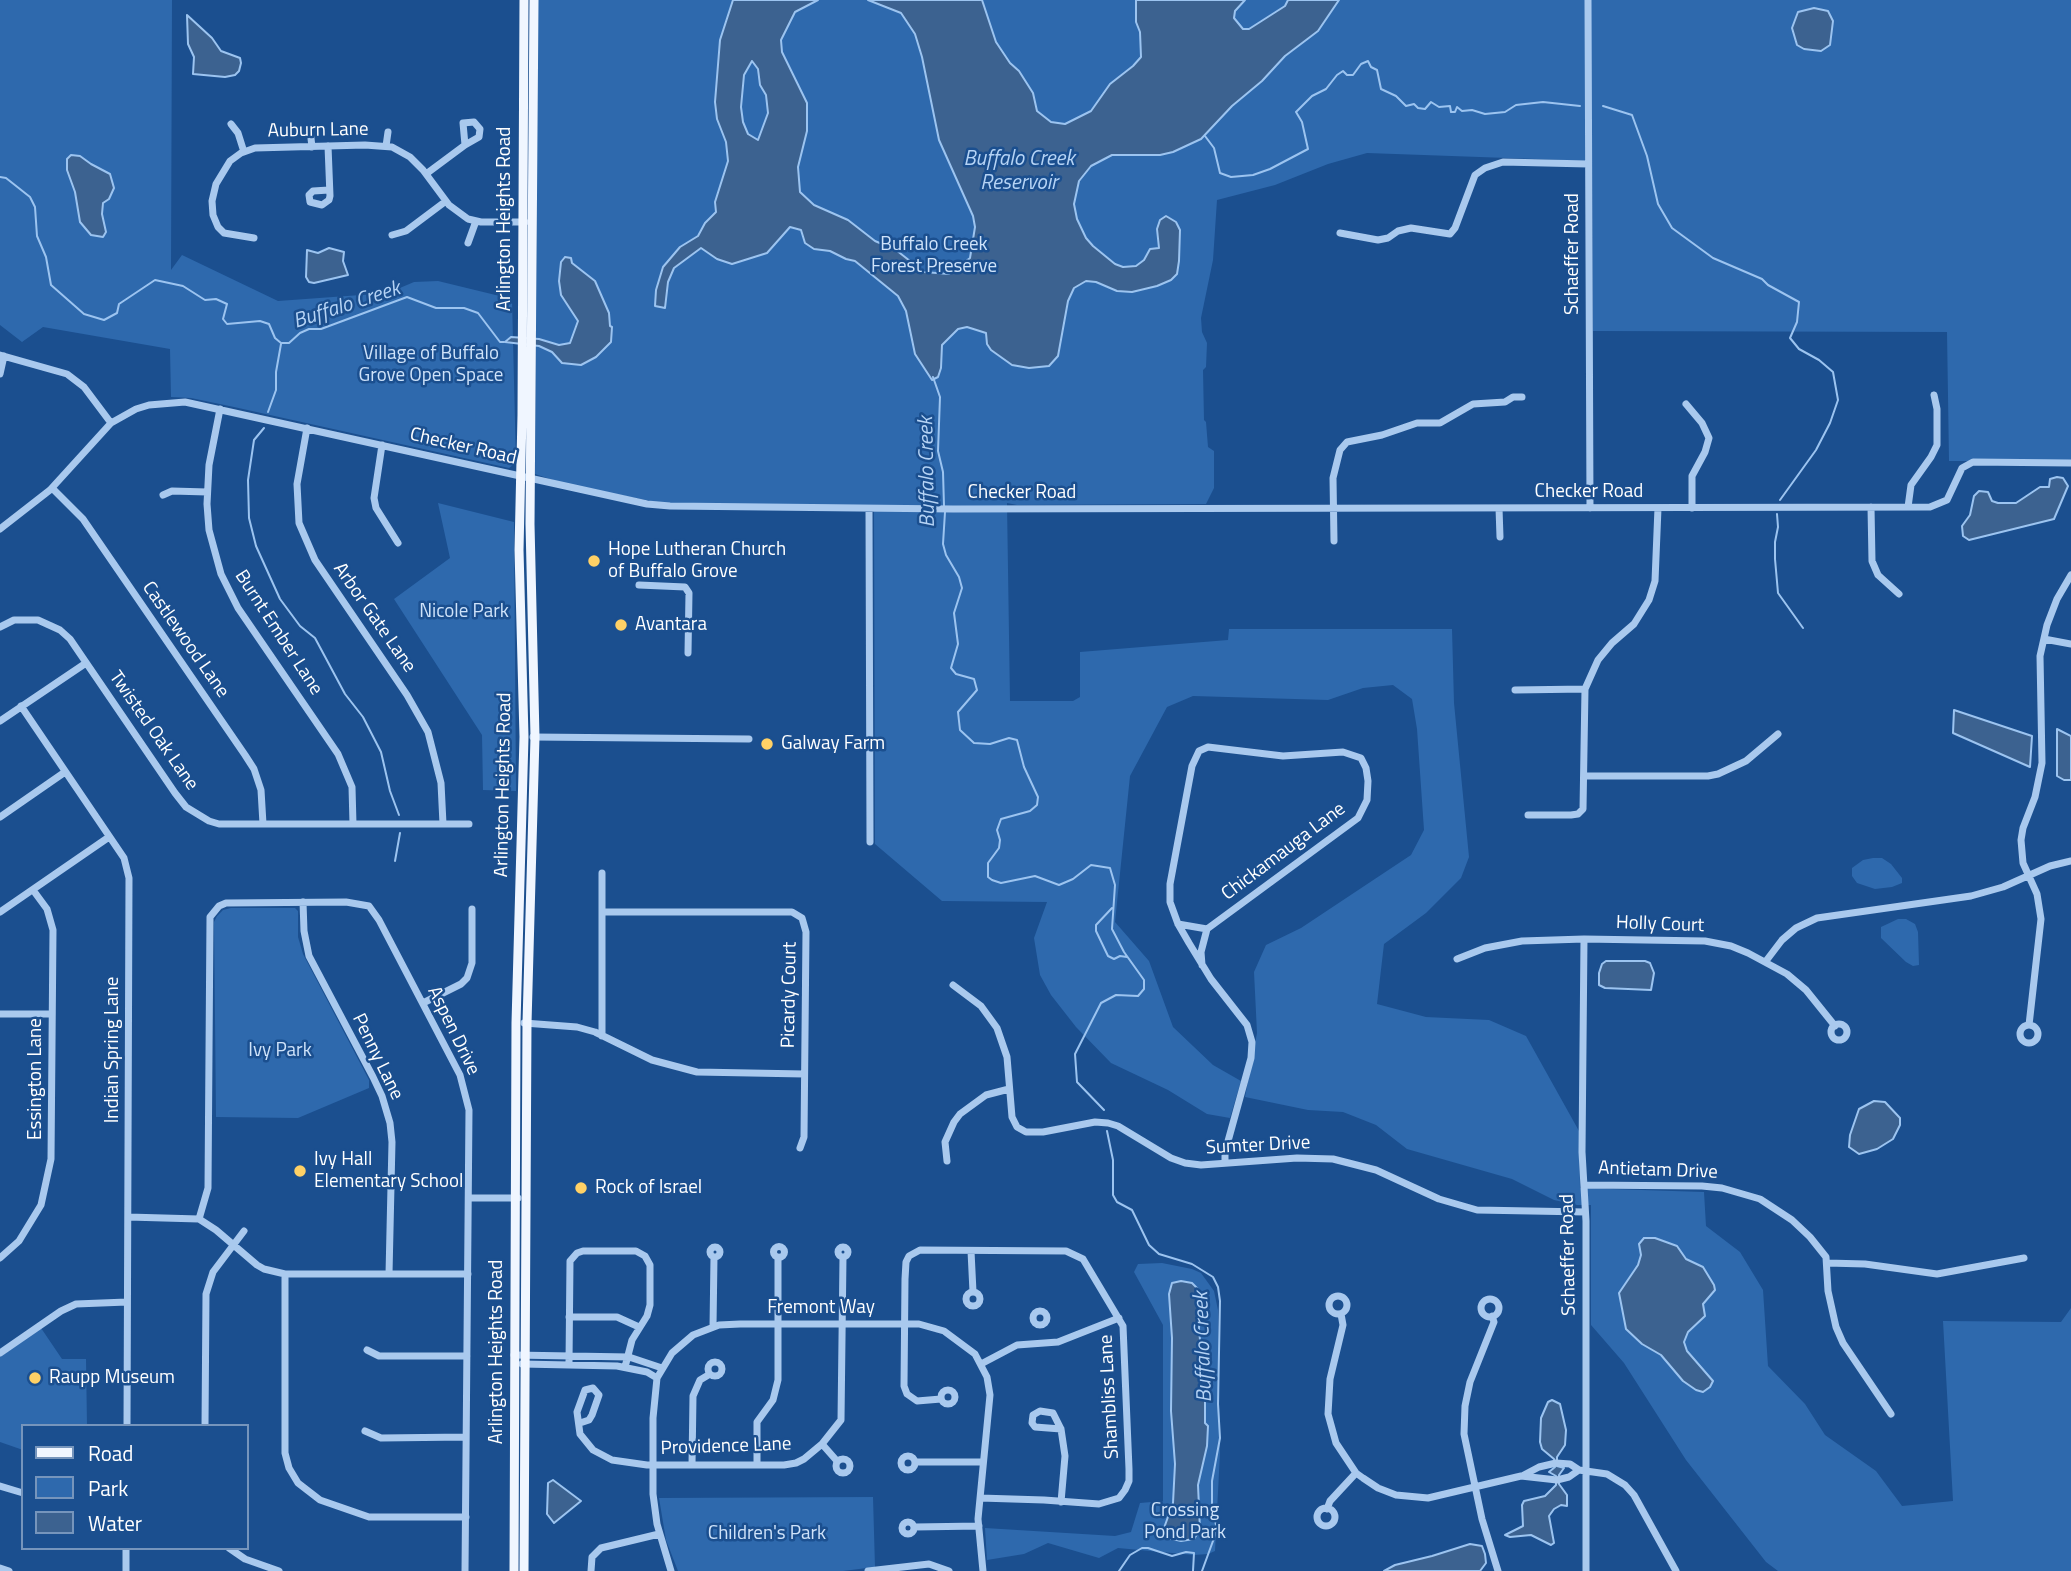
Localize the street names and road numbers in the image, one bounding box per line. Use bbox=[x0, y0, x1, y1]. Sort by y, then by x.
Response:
street label: Auburn Lane bbox=[267, 119, 369, 143]
street label: Arlington Heights Road bbox=[494, 127, 516, 311]
street label: Schaeffer Road bbox=[1562, 193, 1584, 315]
street label: Checker Road bbox=[407, 424, 519, 470]
street label: Checker Road bbox=[1535, 481, 1643, 503]
street label: Checker Road bbox=[968, 482, 1076, 504]
street label: Arbor Gate Lane bbox=[328, 559, 420, 677]
street label: Burnt Ember Lane bbox=[229, 566, 327, 700]
street label: Castlewood Lane bbox=[137, 578, 233, 702]
street label: Twisted Oak Lane bbox=[103, 667, 203, 795]
street label: Arlington Heights Road bbox=[491, 692, 517, 878]
street label: Chickamauga Lane bbox=[1218, 798, 1350, 906]
street label: Holly Court bbox=[1615, 912, 1705, 938]
street label: Picardy Court bbox=[778, 942, 802, 1048]
street label: Indian Spring Lane bbox=[102, 977, 124, 1123]
street label: Aspen Drive bbox=[422, 983, 484, 1079]
street label: Penny Lane bbox=[346, 1010, 408, 1104]
street label: Essington Lane bbox=[25, 1018, 47, 1140]
street label: Sumter Drive bbox=[1205, 1132, 1311, 1160]
street label: Antietam Drive bbox=[1598, 1158, 1718, 1184]
street label: Schaeffer Road bbox=[1557, 1194, 1581, 1316]
street label: Arlington Heights Road bbox=[486, 1260, 508, 1444]
street label: Fremont Way bbox=[767, 1297, 875, 1319]
street label: Shambliss Lane bbox=[1095, 1334, 1125, 1460]
street label: Providence Lane bbox=[660, 1433, 792, 1461]

